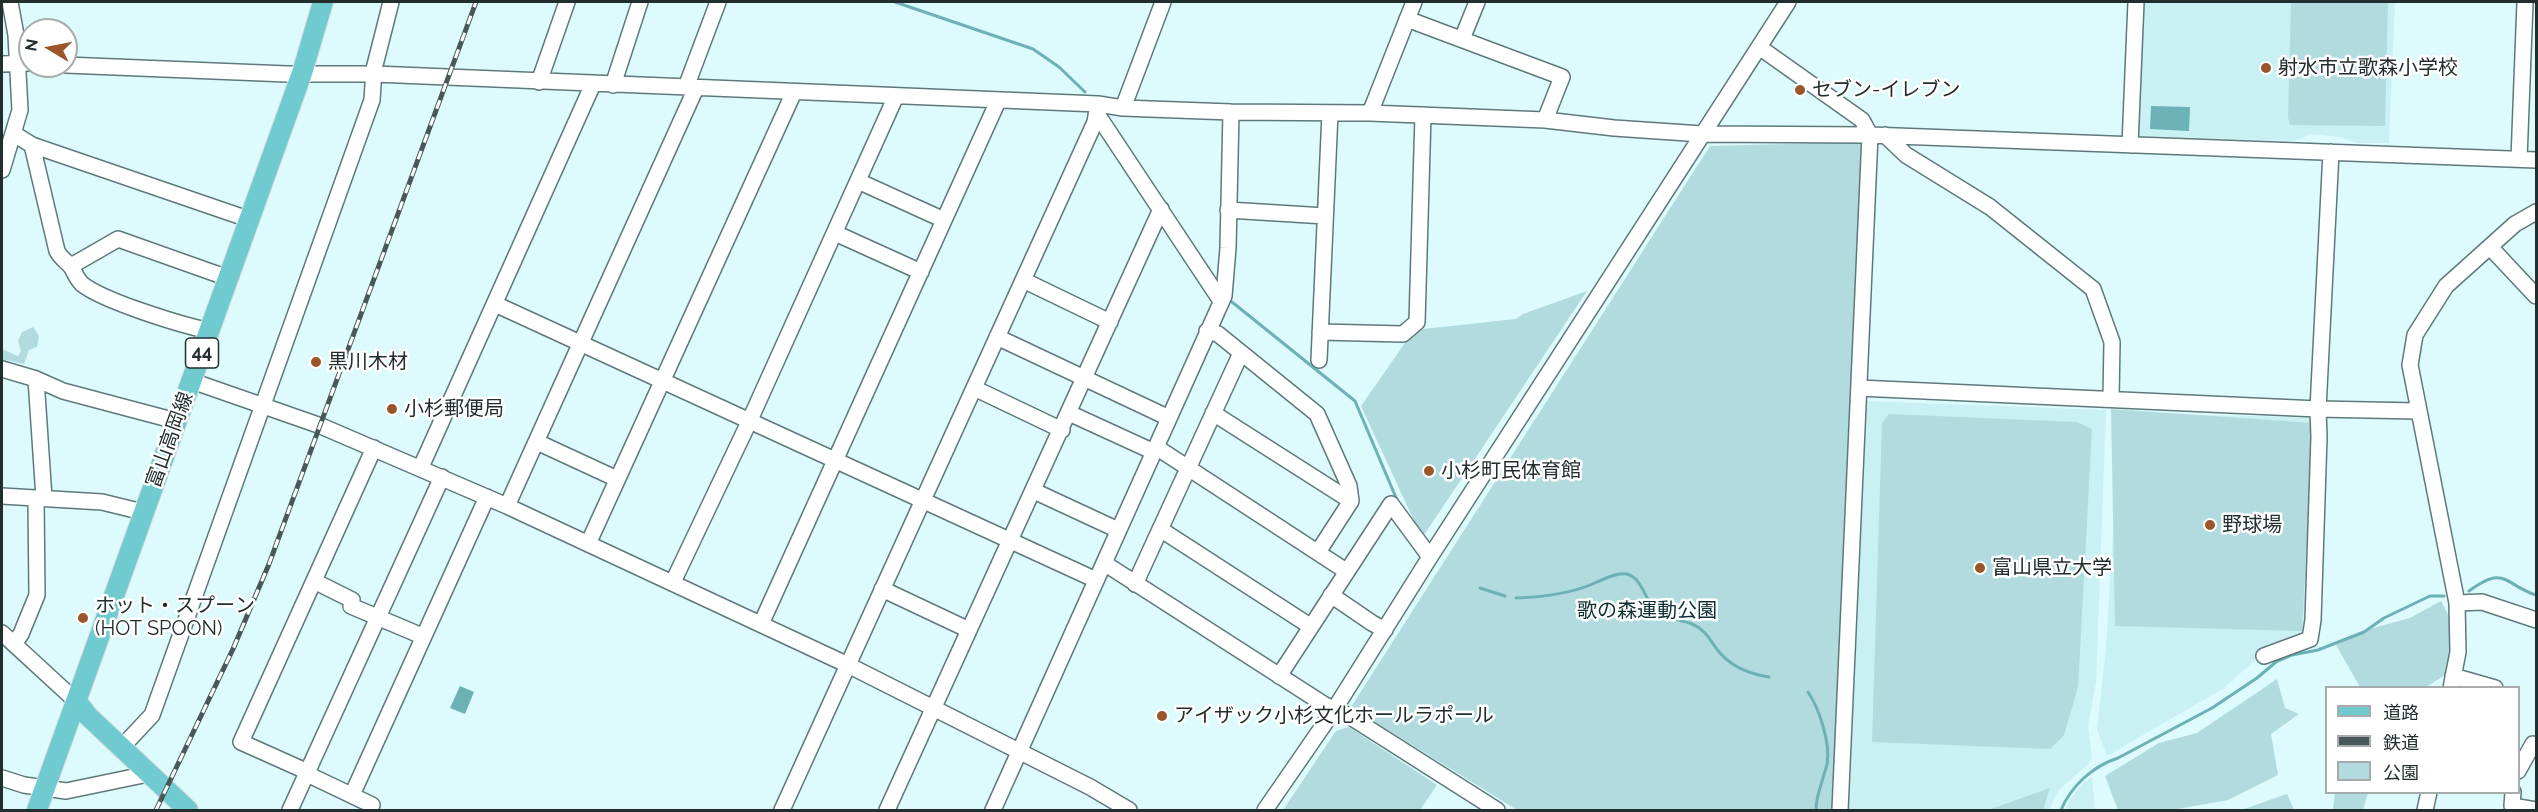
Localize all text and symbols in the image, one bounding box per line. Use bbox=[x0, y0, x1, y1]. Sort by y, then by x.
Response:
north arrow bbox=[18, 18, 78, 78]
text: N bbox=[21, 37, 42, 53]
place label: 射水市立歌森小学校 bbox=[2278, 56, 2458, 80]
marker: 射水市立歌森小学校 bbox=[2259, 61, 2273, 75]
place label: セブン-イレブン bbox=[1812, 78, 1960, 102]
marker: セブン-イレブン bbox=[1793, 83, 1807, 97]
road number: 44 bbox=[186, 338, 218, 368]
place label: 黒川木材 bbox=[328, 350, 408, 374]
marker: 黒川木材 bbox=[309, 355, 323, 369]
street label: 富山高岡線 bbox=[142, 389, 198, 491]
place label: 小杉郵便局 bbox=[404, 397, 504, 421]
marker: 小杉郵便局 bbox=[385, 402, 399, 416]
place label: 小杉町民体育館 bbox=[1441, 459, 1581, 483]
marker: 小杉町民体育館 bbox=[1422, 464, 1436, 478]
place label: 野球場 bbox=[2222, 513, 2282, 537]
marker: 野球場 bbox=[2203, 518, 2217, 532]
place label: 富山県立大学 bbox=[1992, 556, 2112, 580]
marker: 富山県立大学 bbox=[1973, 561, 1987, 575]
place label: ホット・スプーン (HOT SPOON) bbox=[95, 594, 255, 641]
park label: 歌の森運動公園 bbox=[1577, 599, 1717, 623]
marker: ホット・スプーン (HOT SPOON) bbox=[76, 611, 90, 625]
legend bbox=[2325, 686, 2520, 794]
text: 道路 bbox=[2383, 702, 2419, 723]
place label: アイザック小杉文化ホールラポール bbox=[1174, 704, 1494, 728]
marker: アイザック小杉文化ホールラポール bbox=[1155, 709, 1169, 723]
text: 鉄道 bbox=[2383, 732, 2419, 753]
text: 公園 bbox=[2383, 762, 2419, 783]

